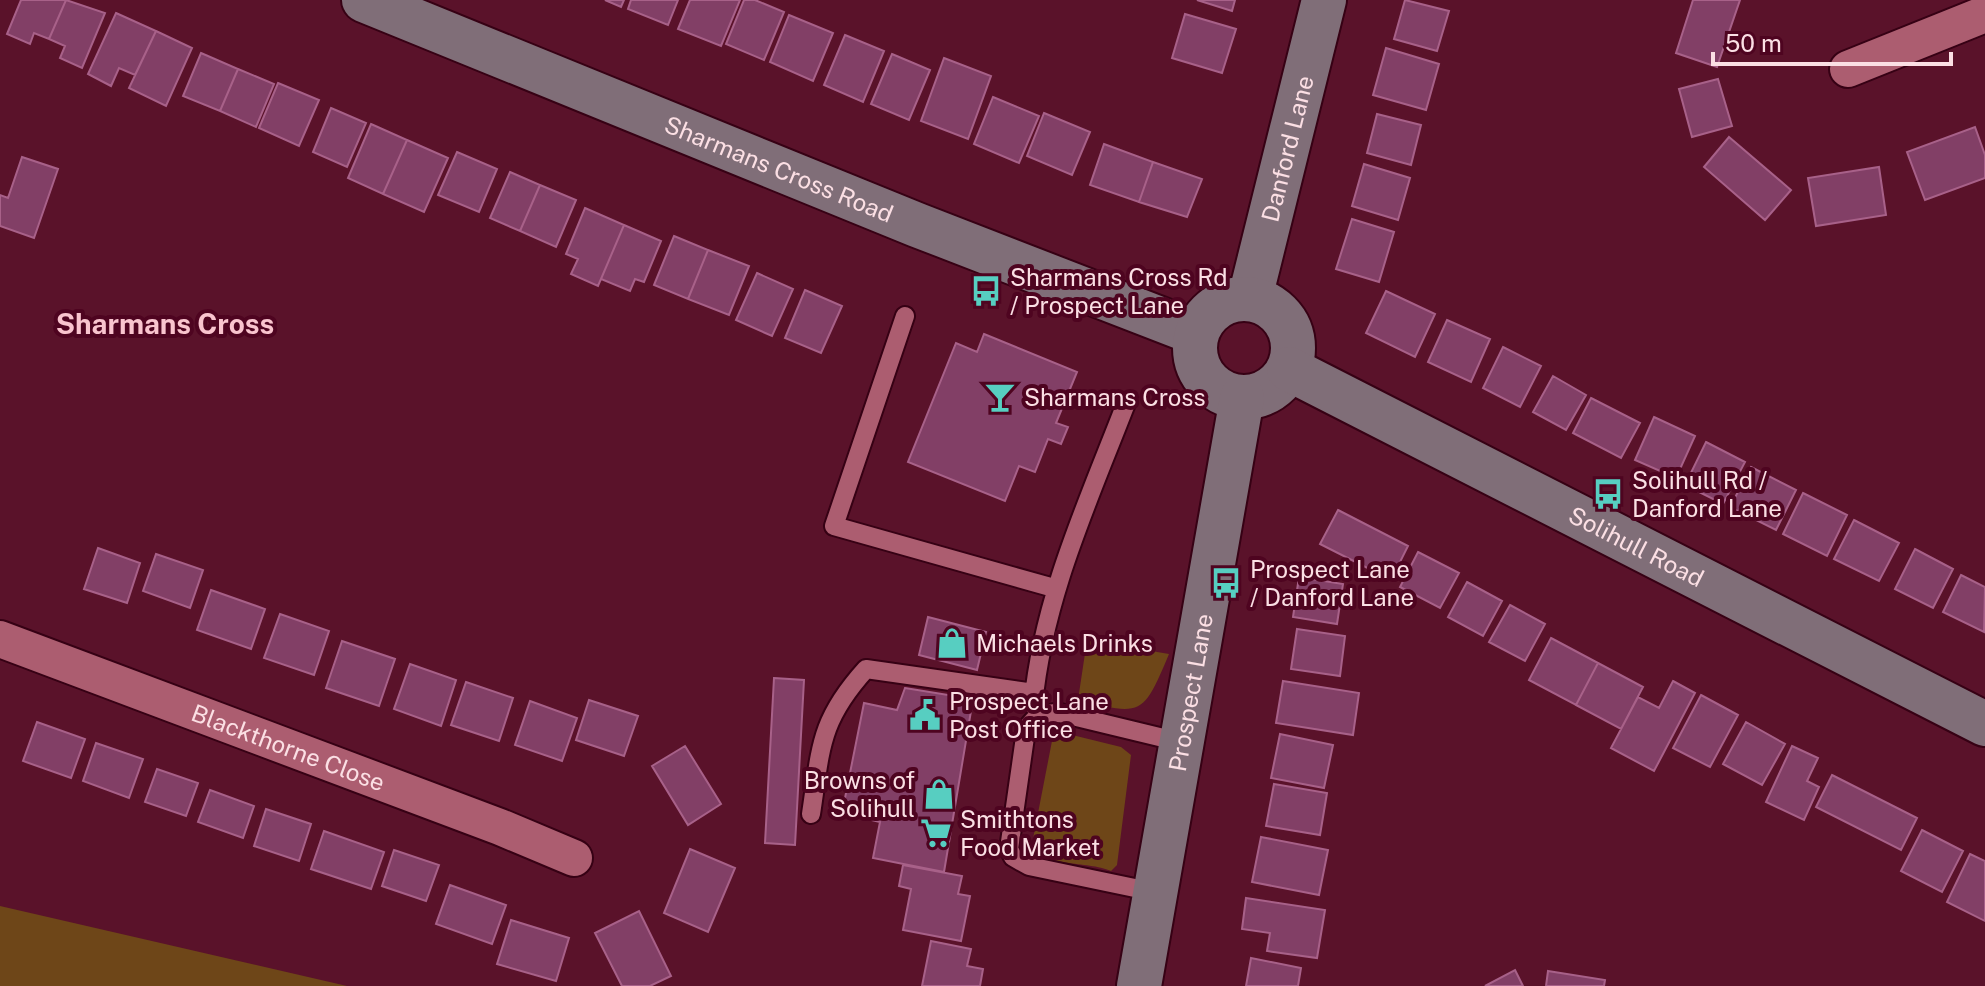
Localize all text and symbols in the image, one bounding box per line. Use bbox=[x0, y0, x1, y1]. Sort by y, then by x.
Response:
scale bar bbox=[1713, 16, 1951, 66]
text: 50 m bbox=[1725, 29, 1782, 57]
street label: Danford Lane bbox=[1255, 72, 1319, 225]
street label: Sharmans Cross Road bbox=[661, 110, 897, 228]
place label: Sharmans Cross Rd / Prospect Lane bbox=[1010, 263, 1228, 319]
bus stop icon: Sharmans Cross Rd / Prospect Lane bbox=[969, 274, 1003, 308]
district label: Sharmans Cross bbox=[56, 307, 274, 340]
bar icon: Sharmans Cross bbox=[983, 380, 1017, 414]
place label: Sharmans Cross bbox=[1024, 383, 1206, 411]
place label: Solihull Rd / Danford Lane bbox=[1632, 466, 1782, 522]
bus stop icon: Solihull Rd / Danford Lane bbox=[1591, 477, 1625, 511]
street label: Solihull Road bbox=[1564, 500, 1709, 592]
place label: Prospect Lane / Danford Lane bbox=[1250, 555, 1414, 611]
bus stop icon: Prospect Lane / Danford Lane bbox=[1209, 566, 1243, 600]
street label: Prospect Lane bbox=[1163, 611, 1218, 774]
shop icon: Michaels Drinks bbox=[935, 626, 969, 660]
place label: Michaels Drinks bbox=[976, 629, 1153, 657]
place label: Prospect Lane Post Office bbox=[949, 687, 1109, 743]
street label: Blackthorne Close bbox=[188, 698, 389, 796]
public building icon: Prospect Lane Post Office bbox=[908, 698, 942, 732]
place label: Browns of Solihull bbox=[804, 766, 915, 822]
shop icon: Browns of Solihull bbox=[922, 777, 956, 811]
place label: Smithtons Food Market bbox=[960, 805, 1100, 861]
supermarket icon: Smithtons Food Market bbox=[919, 816, 953, 850]

